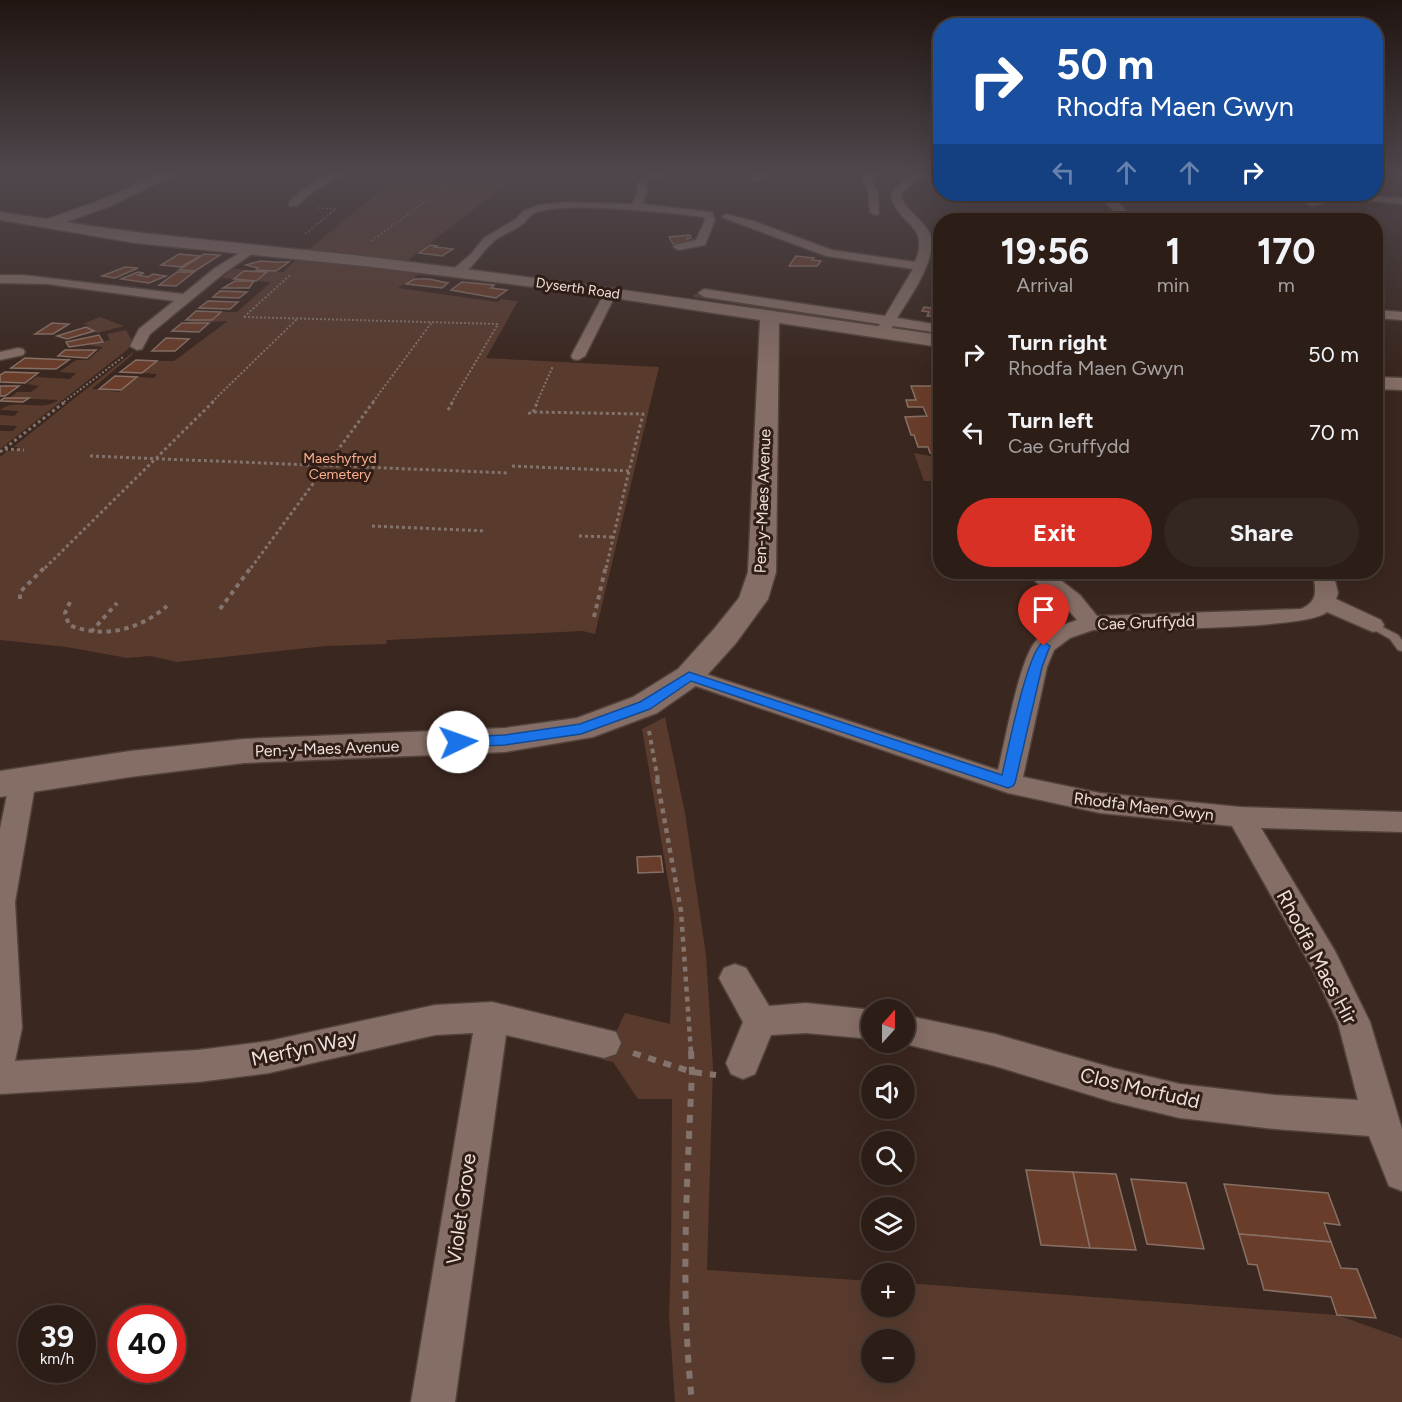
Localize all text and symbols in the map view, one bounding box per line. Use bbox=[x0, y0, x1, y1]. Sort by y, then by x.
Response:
text: 50 m bbox=[1056, 39, 1154, 90]
icon: right bbox=[957, 42, 1035, 120]
text: Rhodfa Maen Gwyn bbox=[1056, 90, 1294, 123]
icon: left bbox=[1047, 156, 1080, 189]
icon: ahead bbox=[1110, 156, 1143, 189]
icon: ahead bbox=[1173, 156, 1206, 189]
icon: right bbox=[1236, 156, 1269, 189]
text: 19:56 bbox=[1000, 230, 1089, 273]
text: 1 bbox=[1165, 230, 1181, 273]
text: 170 bbox=[1257, 230, 1316, 273]
text: Arrival bbox=[1017, 273, 1073, 297]
text: min bbox=[1157, 273, 1189, 297]
text: m bbox=[1278, 273, 1295, 297]
street label: Dyserth Road bbox=[535, 274, 621, 303]
text: Turn right bbox=[1008, 329, 1107, 356]
icon: right bbox=[957, 338, 990, 371]
text: 50 m bbox=[1308, 341, 1359, 368]
text: Rhodfa Maen Gwyn bbox=[1008, 356, 1184, 380]
text: Turn left bbox=[1008, 407, 1094, 434]
icon: left bbox=[957, 416, 990, 449]
text: 70 m bbox=[1309, 419, 1359, 446]
street label: Pen-y-Maes Avenue bbox=[750, 428, 775, 574]
text: Cae Gruffydd bbox=[1008, 434, 1130, 458]
park label: Maeshyfryd Cemetery bbox=[303, 450, 377, 483]
button: Exit bbox=[957, 498, 1152, 567]
button: Share bbox=[1164, 498, 1359, 567]
pin bbox=[1018, 584, 1069, 646]
icon: arrive bbox=[1027, 593, 1060, 626]
street label: Cae Gruffydd bbox=[1097, 611, 1195, 634]
position arrow bbox=[426, 710, 490, 774]
street label: Pen-y-Maes Avenue bbox=[254, 736, 400, 761]
street label: Rhodfa Maen Gwyn bbox=[1073, 788, 1215, 825]
street label: Rhodfa Maes Hir bbox=[1272, 886, 1362, 1028]
north arrow bbox=[861, 999, 915, 1053]
map controls bbox=[861, 999, 915, 1383]
street label: Merfyn Way bbox=[249, 1025, 360, 1071]
street label: Clos Morfudd bbox=[1078, 1063, 1202, 1113]
button: sound bbox=[861, 1065, 915, 1119]
button: search bbox=[861, 1131, 915, 1185]
street label: Violet Grove bbox=[441, 1152, 481, 1266]
button: layers bbox=[861, 1197, 915, 1251]
button: + bbox=[861, 1263, 915, 1317]
speed limit sign: 40 bbox=[108, 1305, 186, 1383]
text: 39 bbox=[40, 1318, 74, 1355]
button: − bbox=[861, 1329, 915, 1383]
text: km/h bbox=[40, 1350, 74, 1368]

